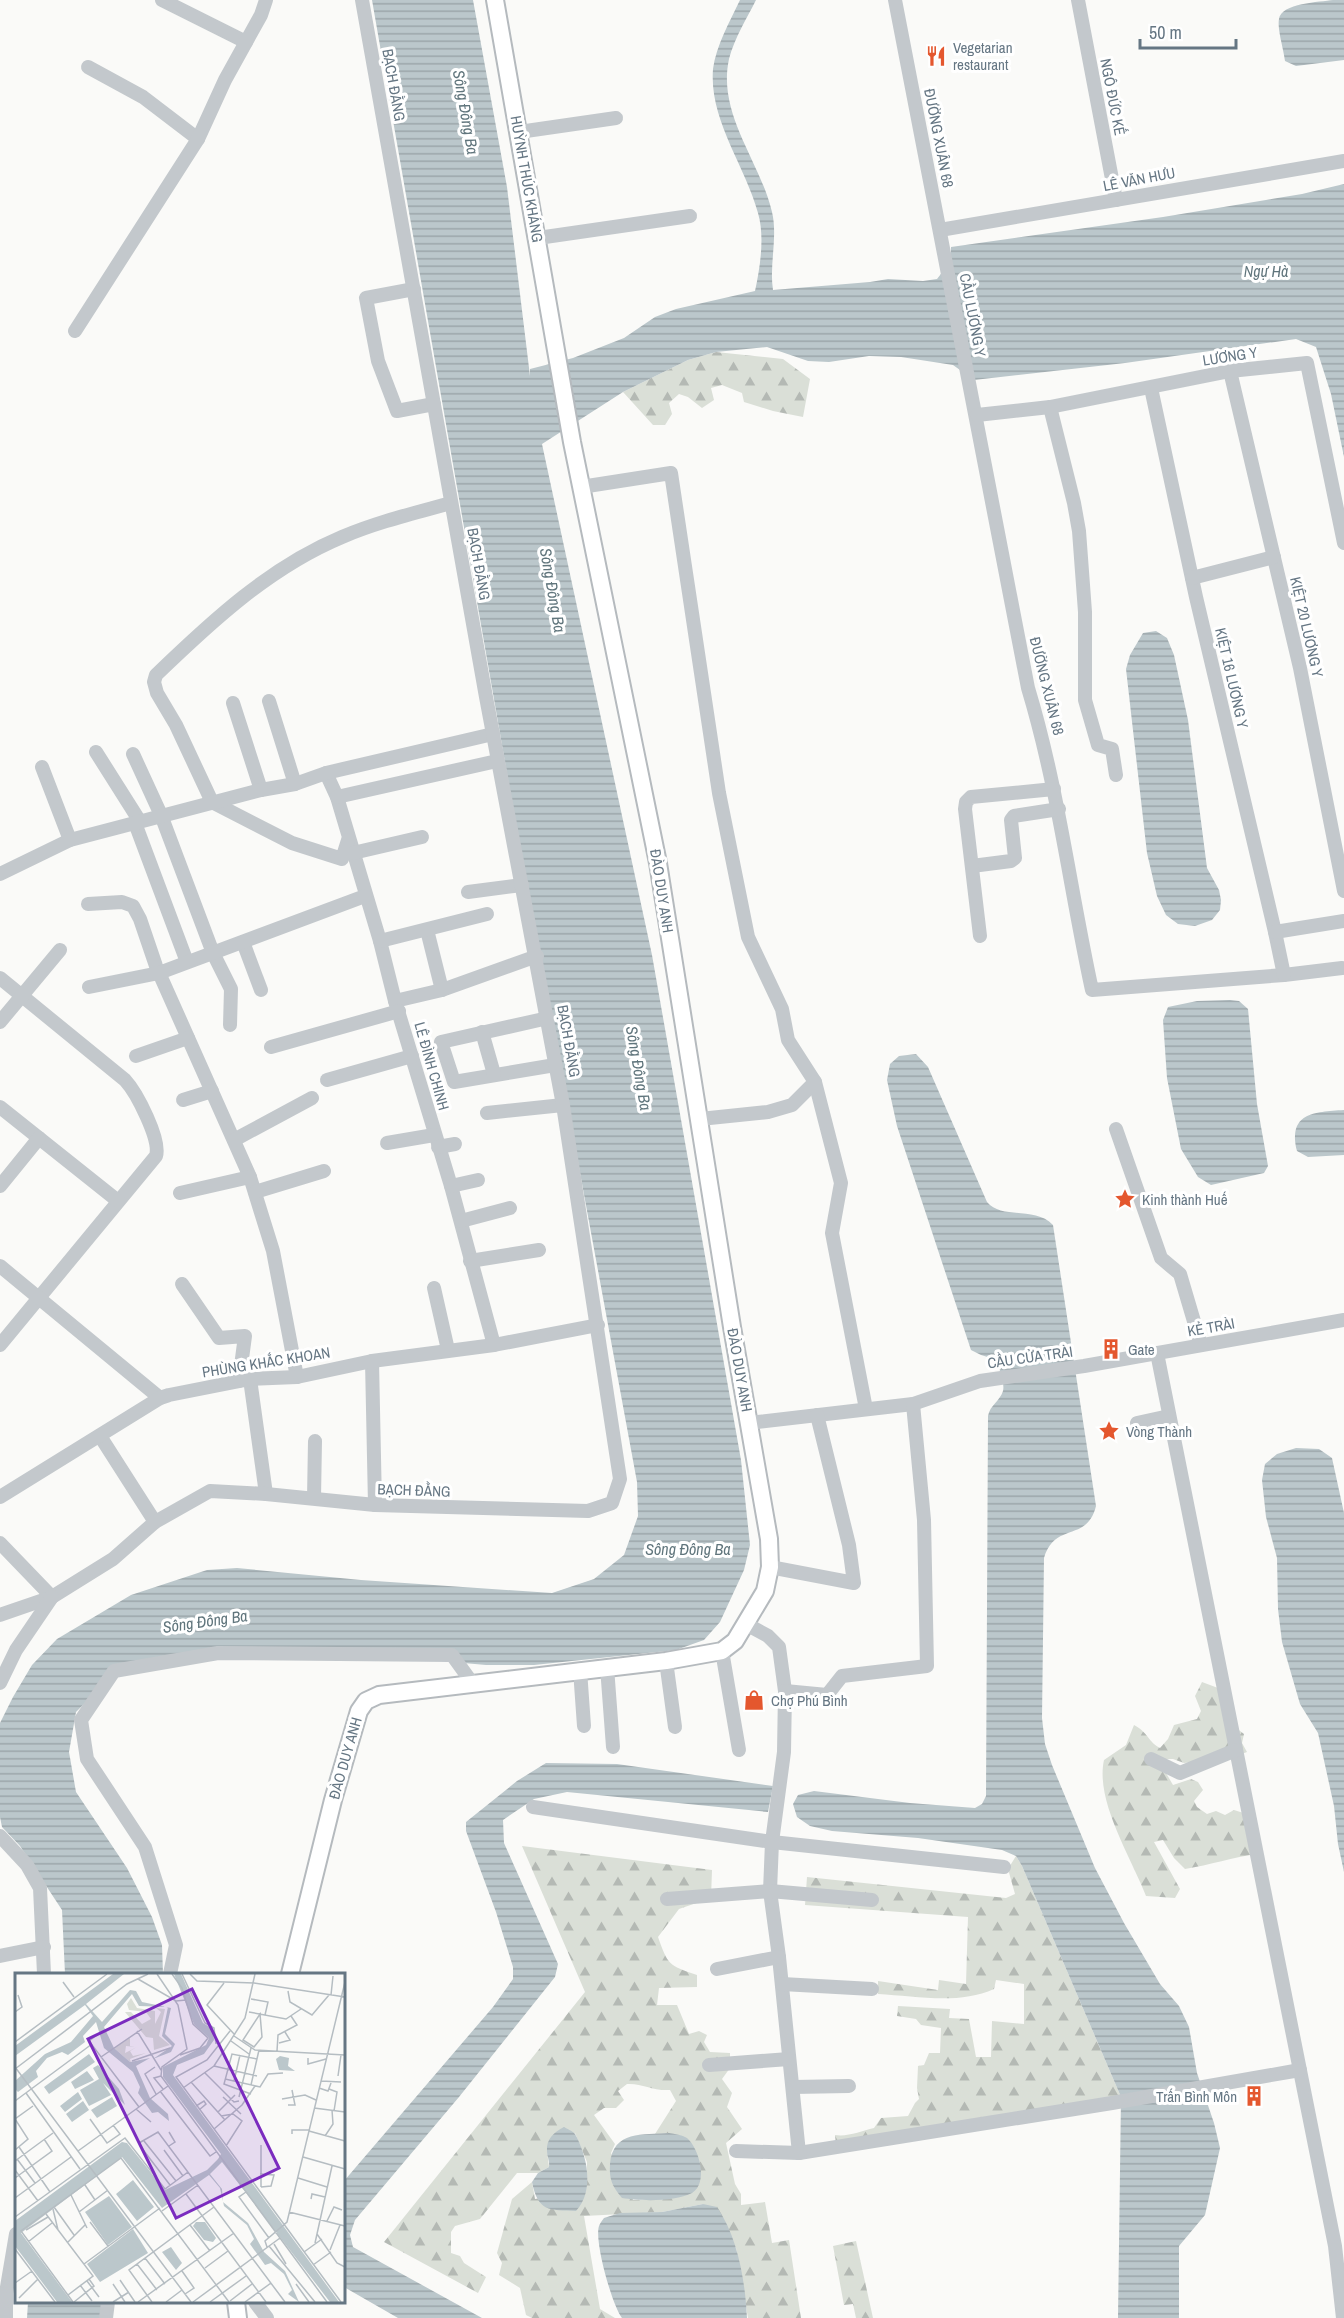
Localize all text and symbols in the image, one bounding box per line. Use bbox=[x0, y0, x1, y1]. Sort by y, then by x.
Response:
scale bar bbox=[1140, 12, 1236, 50]
text: 50 m bbox=[1149, 20, 1182, 45]
place label: Vegetarian restaurant bbox=[953, 37, 1013, 75]
restaurant icon: Vegetarian restaurant bbox=[924, 44, 948, 68]
street label: BẠCH ĐẰNG bbox=[377, 47, 411, 123]
street label: NGÔ ĐỨC KẾ bbox=[1095, 57, 1131, 137]
water label: Sông Đông Ba bbox=[448, 68, 484, 156]
street label: ĐƯỜNG XUÂN 68 bbox=[919, 87, 959, 189]
street label: HUỲNH THÚC KHÁNG bbox=[506, 114, 548, 244]
street label: LÊ VĂN HƯU bbox=[1101, 162, 1177, 196]
water label: Ngự Hà bbox=[1244, 260, 1288, 282]
street label: CẦU LƯƠNG Y bbox=[955, 271, 992, 359]
street label: LƯƠNG Y bbox=[1201, 341, 1260, 371]
street label: BẠCH ĐẰNG bbox=[462, 526, 496, 602]
water label: Sông Đông Ba bbox=[535, 546, 571, 634]
street label: KIỆT 20 LƯƠNG Y bbox=[1285, 575, 1329, 680]
street label: KIỆT 16 LƯƠNG Y bbox=[1210, 626, 1254, 731]
street label: ĐƯỜNG XUÂN 68 bbox=[1025, 635, 1069, 737]
street label: ĐÀO DUY ANH bbox=[645, 848, 679, 934]
street label: BẠCH ĐẰNG bbox=[552, 1003, 586, 1079]
street label: LÊ ĐÌNH CHINH bbox=[409, 1019, 455, 1113]
water label: Sông Đông Ba bbox=[621, 1024, 657, 1112]
place icon: Kinh thành Huế bbox=[1113, 1187, 1137, 1211]
place label: Kinh thành Huế bbox=[1142, 1189, 1228, 1210]
street label: KẺ TRÀI bbox=[1186, 1313, 1236, 1341]
street label: ĐÀO DUY ANH bbox=[722, 1327, 758, 1413]
building icon: Gate bbox=[1099, 1337, 1123, 1361]
place label: Gate bbox=[1128, 1339, 1155, 1360]
street label: CẦU CỬA TRÀI bbox=[986, 1341, 1074, 1373]
street label: PHÙNG KHẮC KHOAN bbox=[201, 1342, 331, 1382]
place icon: Vòng Thành bbox=[1097, 1419, 1121, 1443]
place label: Vòng Thành bbox=[1126, 1421, 1192, 1442]
street label: BẠCH ĐẰNG bbox=[377, 1478, 451, 1502]
water label: Sông Đông Ba bbox=[645, 1538, 731, 1560]
water label: Sông Đông Ba bbox=[161, 1604, 249, 1638]
shop icon: Chợ Phú Bình bbox=[742, 1688, 766, 1712]
place label: Chợ Phú Bình bbox=[771, 1690, 848, 1711]
street label: ĐÀO DUY ANH bbox=[323, 1714, 367, 1802]
inset map bbox=[15, 1973, 345, 2303]
building icon: Trấn Bình Môn bbox=[1242, 2084, 1266, 2108]
place label: Trấn Bình Môn bbox=[1156, 2086, 1237, 2107]

